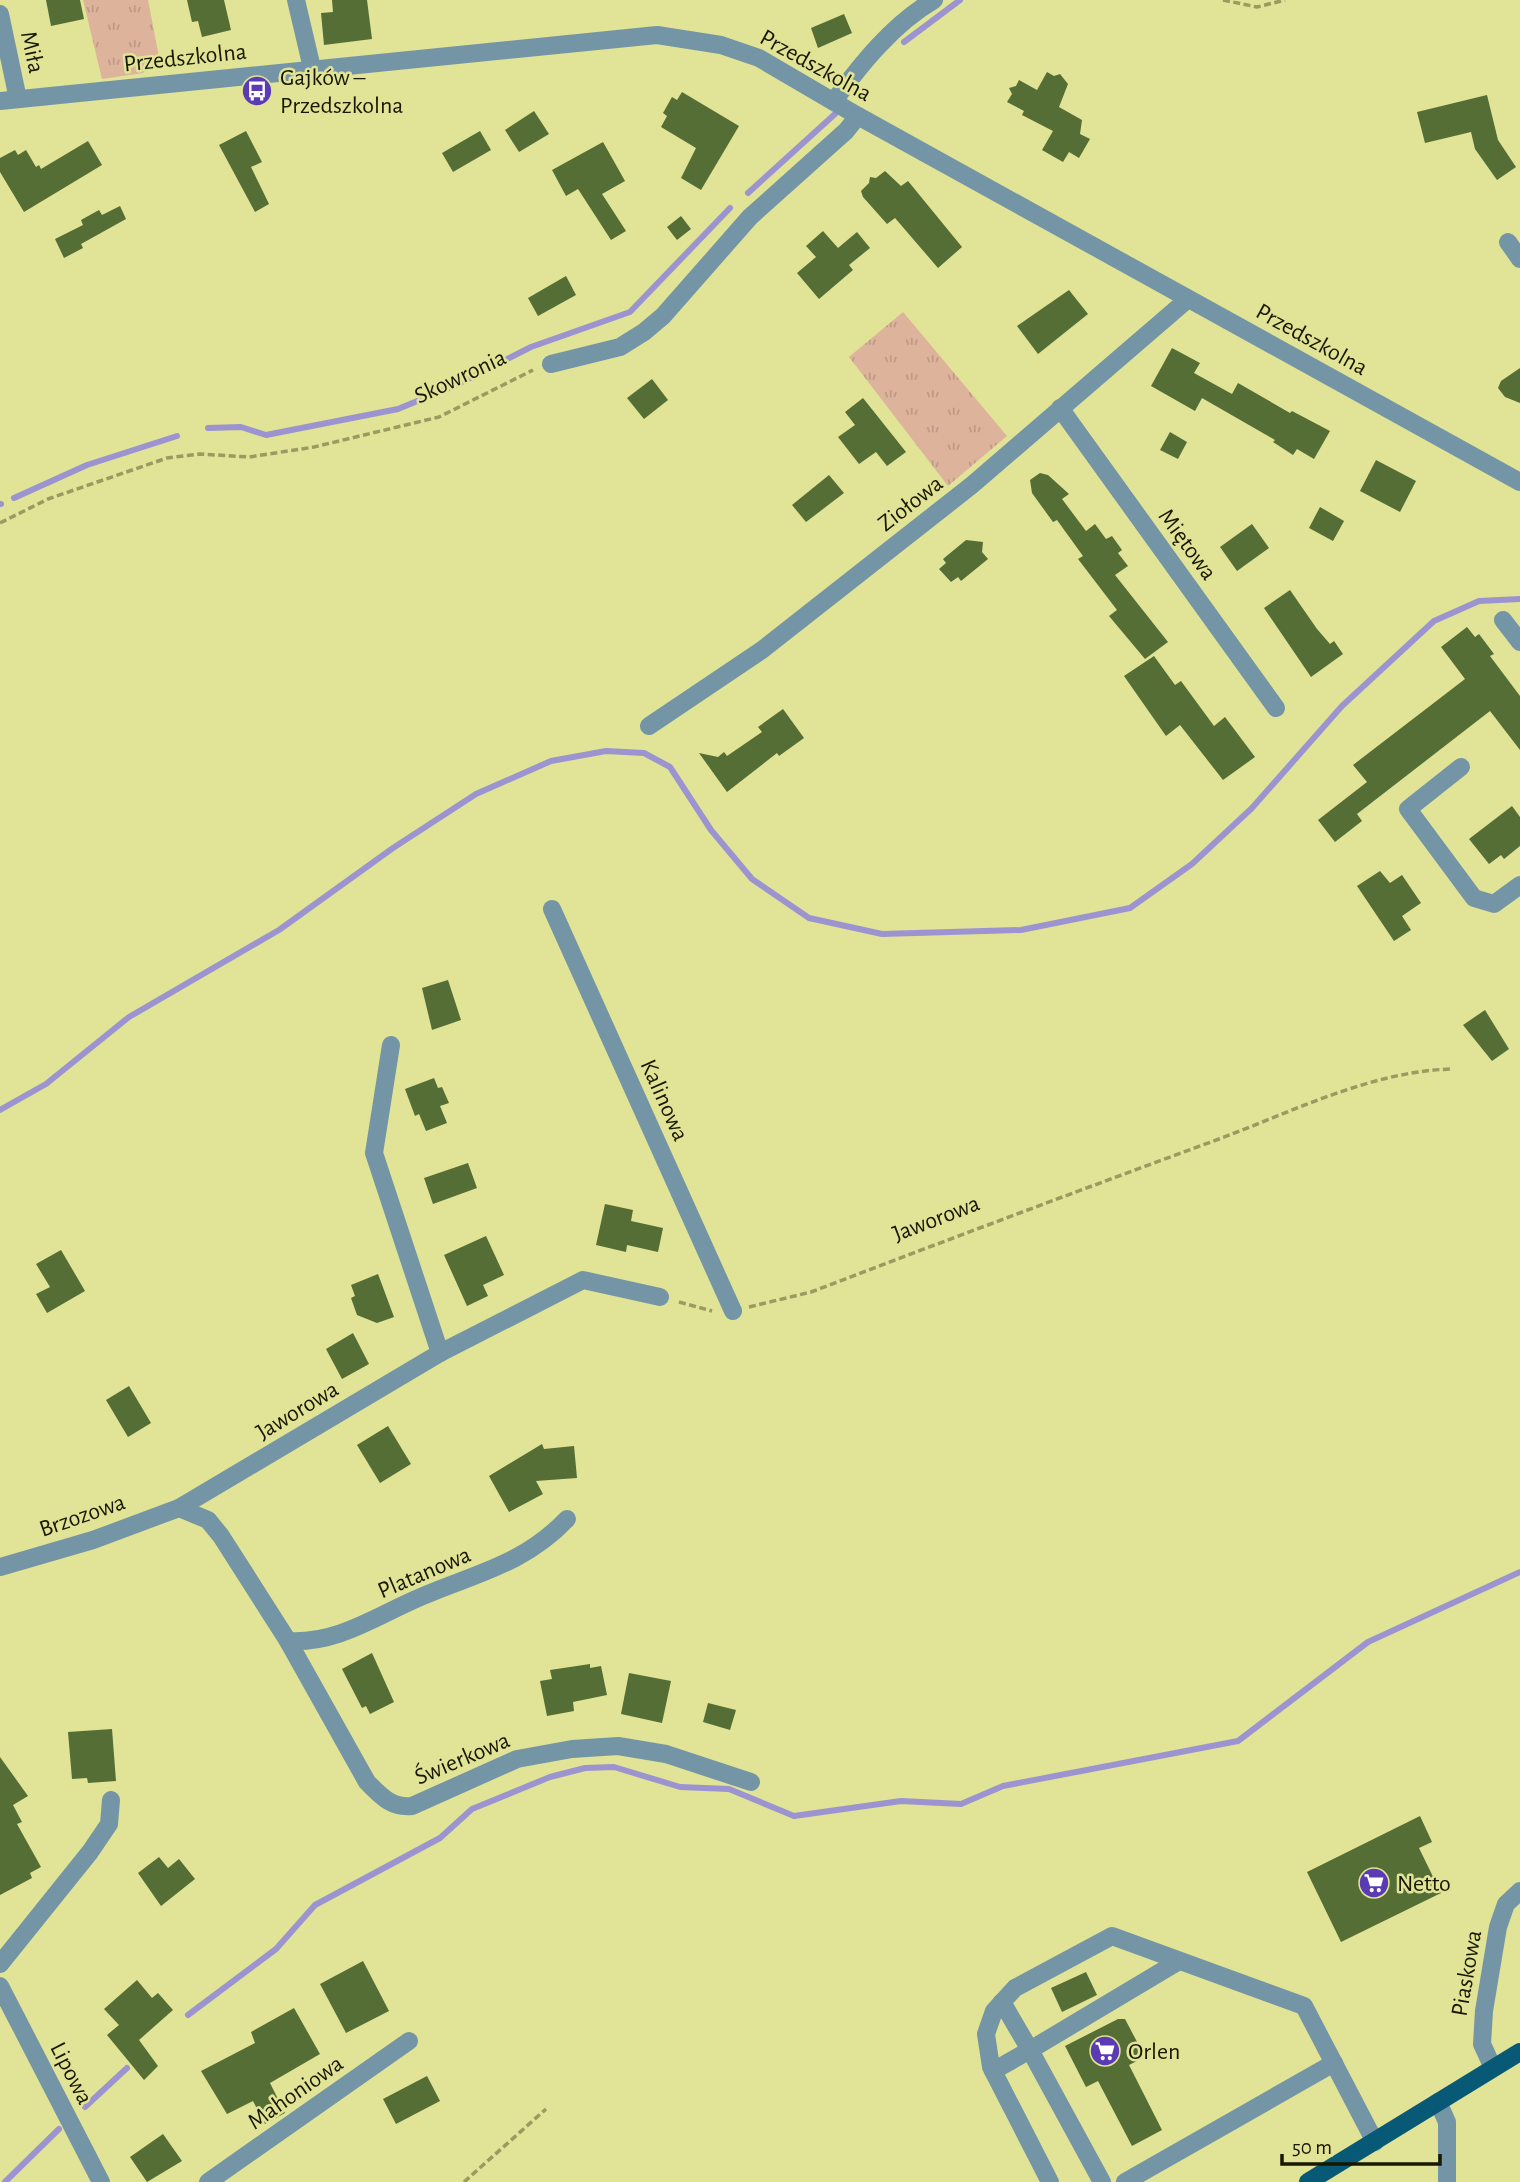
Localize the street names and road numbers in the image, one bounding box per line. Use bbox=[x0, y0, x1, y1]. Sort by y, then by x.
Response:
street label: Przedszkolna bbox=[756, 25, 875, 106]
street label: Miła bbox=[16, 29, 48, 75]
street label: Przedszkolna bbox=[122, 40, 248, 76]
street label: Przedszkolna bbox=[1252, 299, 1371, 380]
street label: Skowronia bbox=[411, 345, 510, 408]
street label: Ziołowa bbox=[874, 471, 947, 536]
street label: Miętowa bbox=[1154, 505, 1221, 585]
street label: Kalinowa bbox=[636, 1056, 693, 1145]
street label: Jaworowa bbox=[889, 1191, 983, 1246]
street label: Jaworowa bbox=[252, 1377, 343, 1445]
street label: Brzozowa bbox=[36, 1490, 128, 1542]
street label: Platanowa bbox=[374, 1543, 475, 1603]
street label: Świerkowa bbox=[411, 1726, 513, 1790]
street label: Piaskowa bbox=[1448, 1928, 1486, 2018]
street label: Lipowa bbox=[45, 2038, 97, 2108]
street label: Mahoniowa bbox=[244, 2051, 348, 2134]

